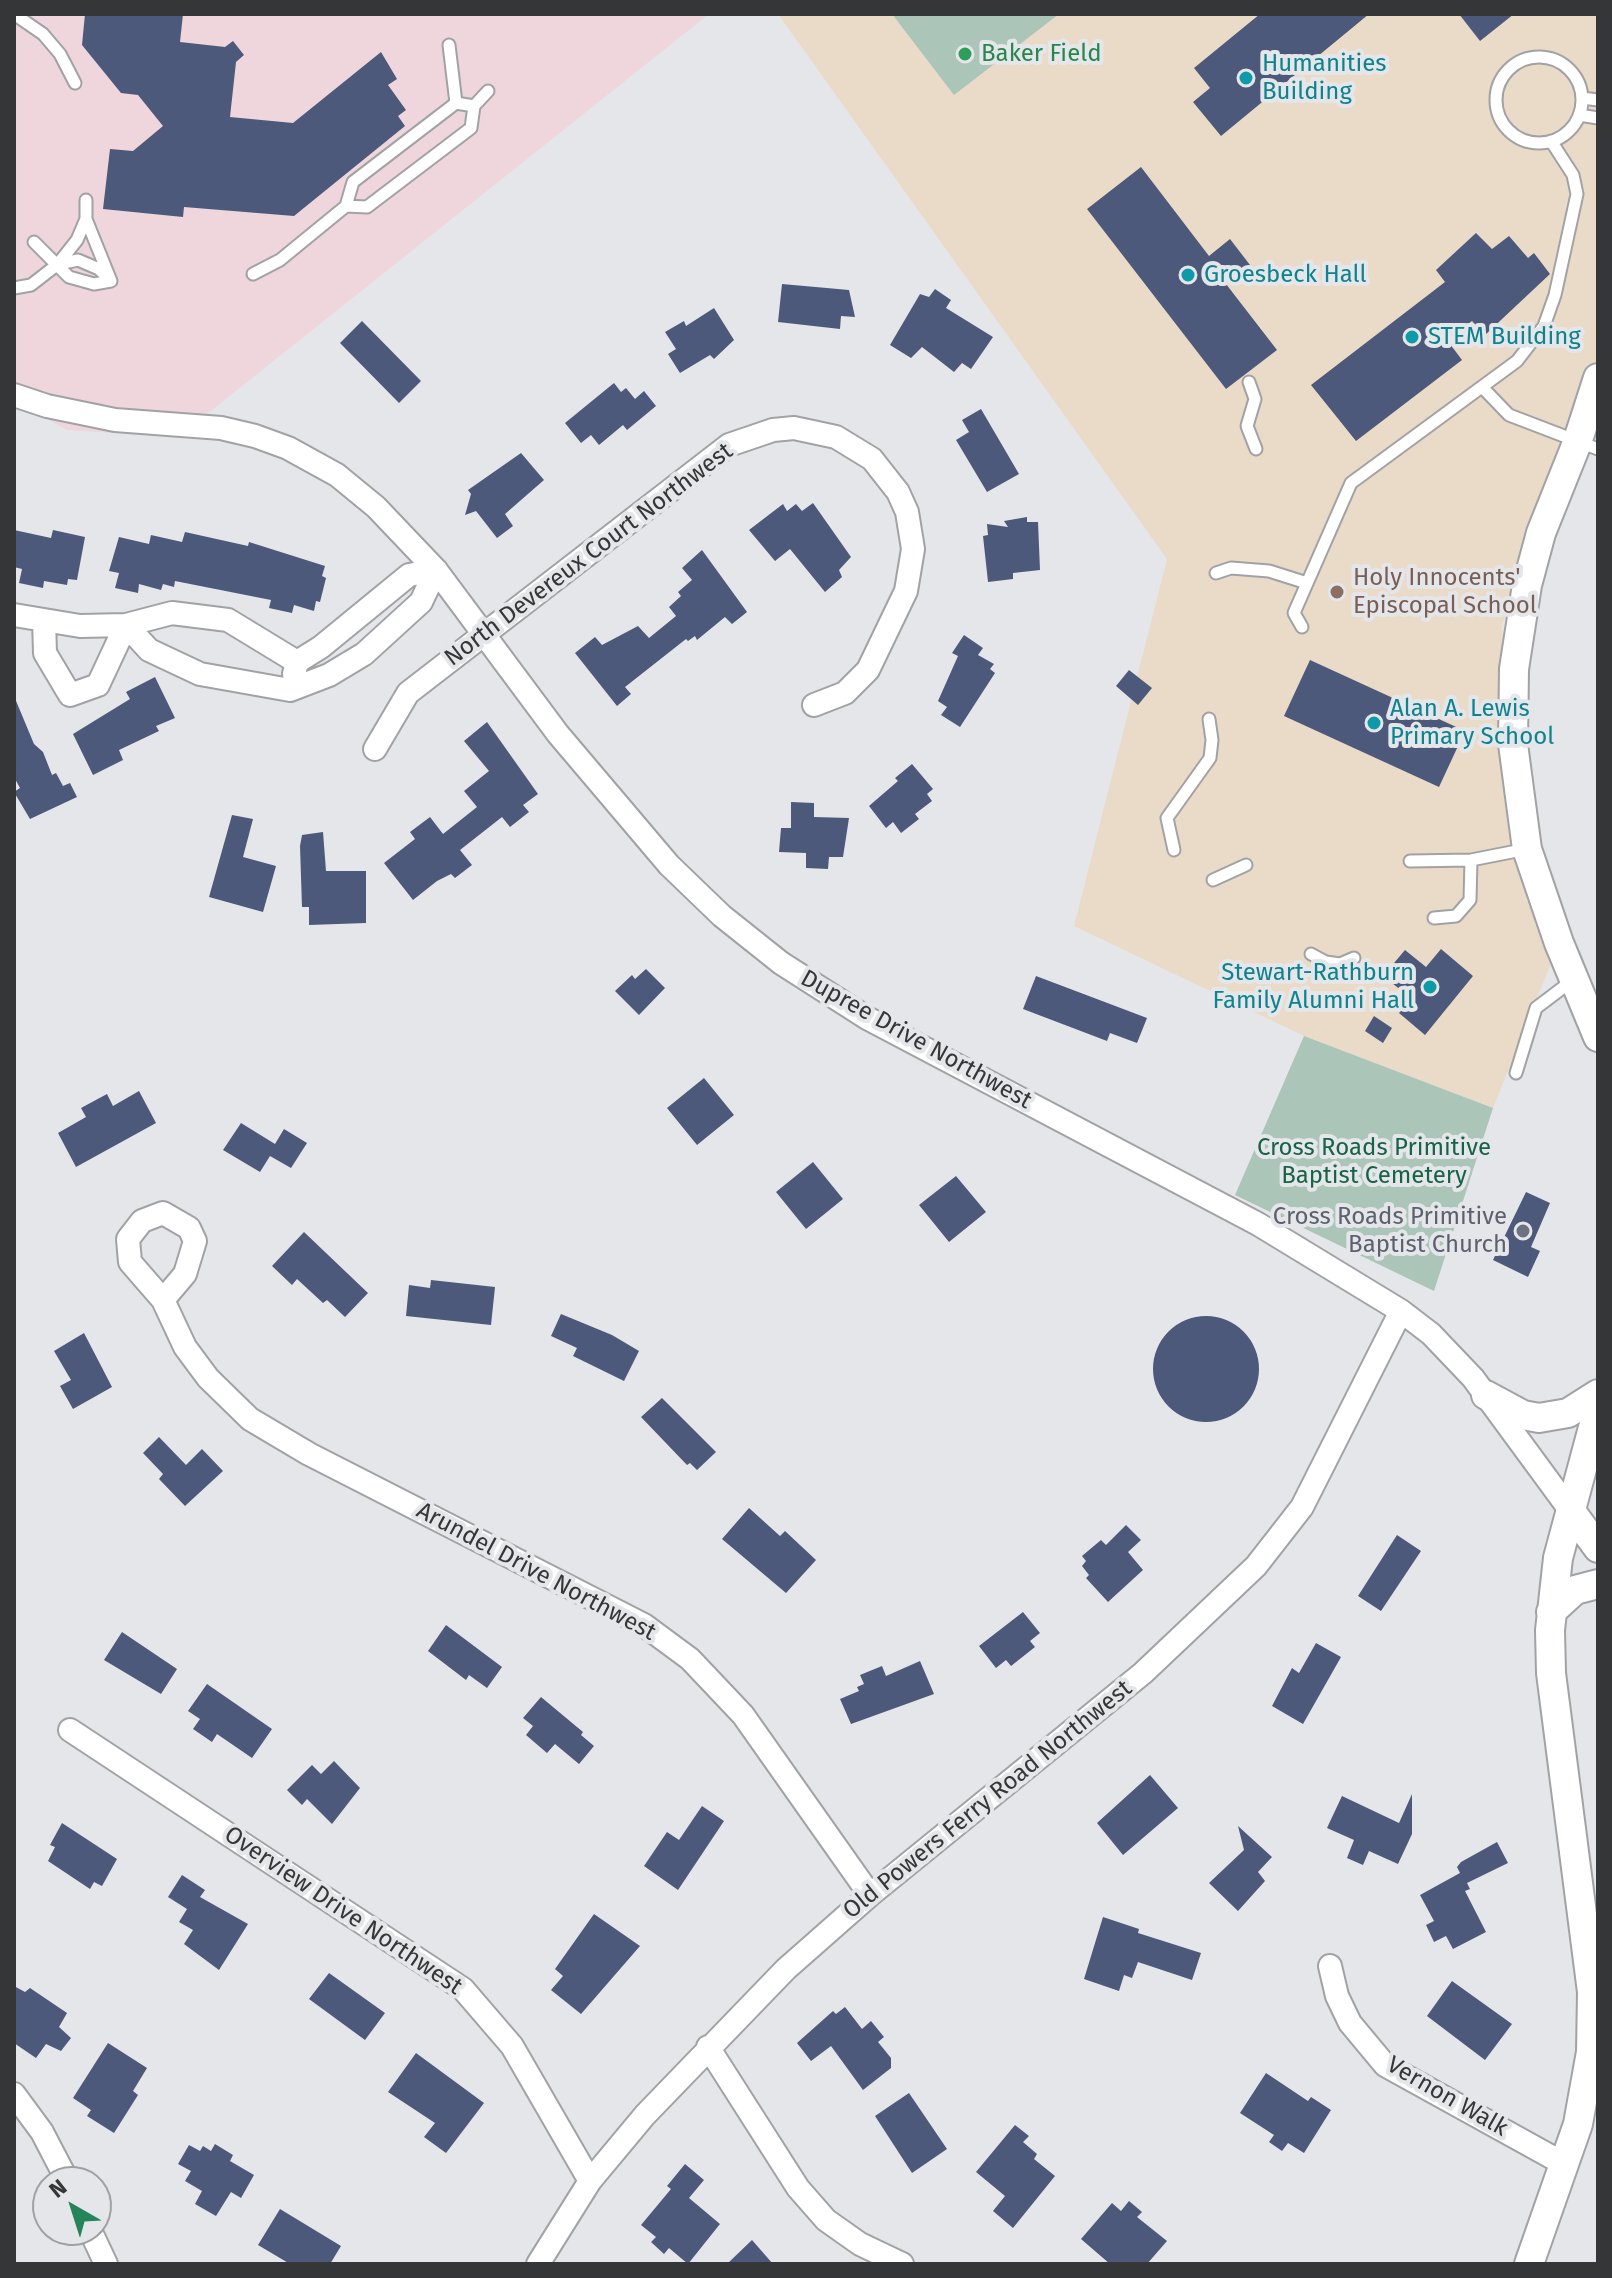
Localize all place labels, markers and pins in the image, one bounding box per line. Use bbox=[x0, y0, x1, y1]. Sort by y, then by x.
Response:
place label: Baker Field bbox=[981, 40, 1101, 68]
marker: Baker Field bbox=[956, 45, 974, 63]
place label: Humanities Building bbox=[1262, 50, 1386, 106]
marker: Humanities Building bbox=[1237, 69, 1255, 87]
place label: Groesbeck Hall bbox=[1204, 261, 1367, 289]
marker: Groesbeck Hall bbox=[1179, 266, 1197, 284]
place label: STEM Building bbox=[1428, 323, 1581, 351]
marker: STEM Building bbox=[1403, 328, 1421, 346]
place label: Holy Innocents' Episcopal School bbox=[1353, 564, 1537, 620]
marker: Holy Innocents' Episcopal School bbox=[1328, 583, 1346, 601]
place label: Alan A. Lewis Primary School bbox=[1390, 695, 1554, 751]
marker: Alan A. Lewis Primary School bbox=[1365, 714, 1383, 732]
place label: Stewart-Rathburn Family Alumni Hall bbox=[1213, 959, 1414, 1015]
marker: Stewart-Rathburn Family Alumni Hall bbox=[1421, 978, 1439, 996]
place label: Cross Roads Primitive Baptist Church bbox=[1273, 1203, 1507, 1259]
marker: Cross Roads Primitive Baptist Church bbox=[1514, 1222, 1532, 1240]

